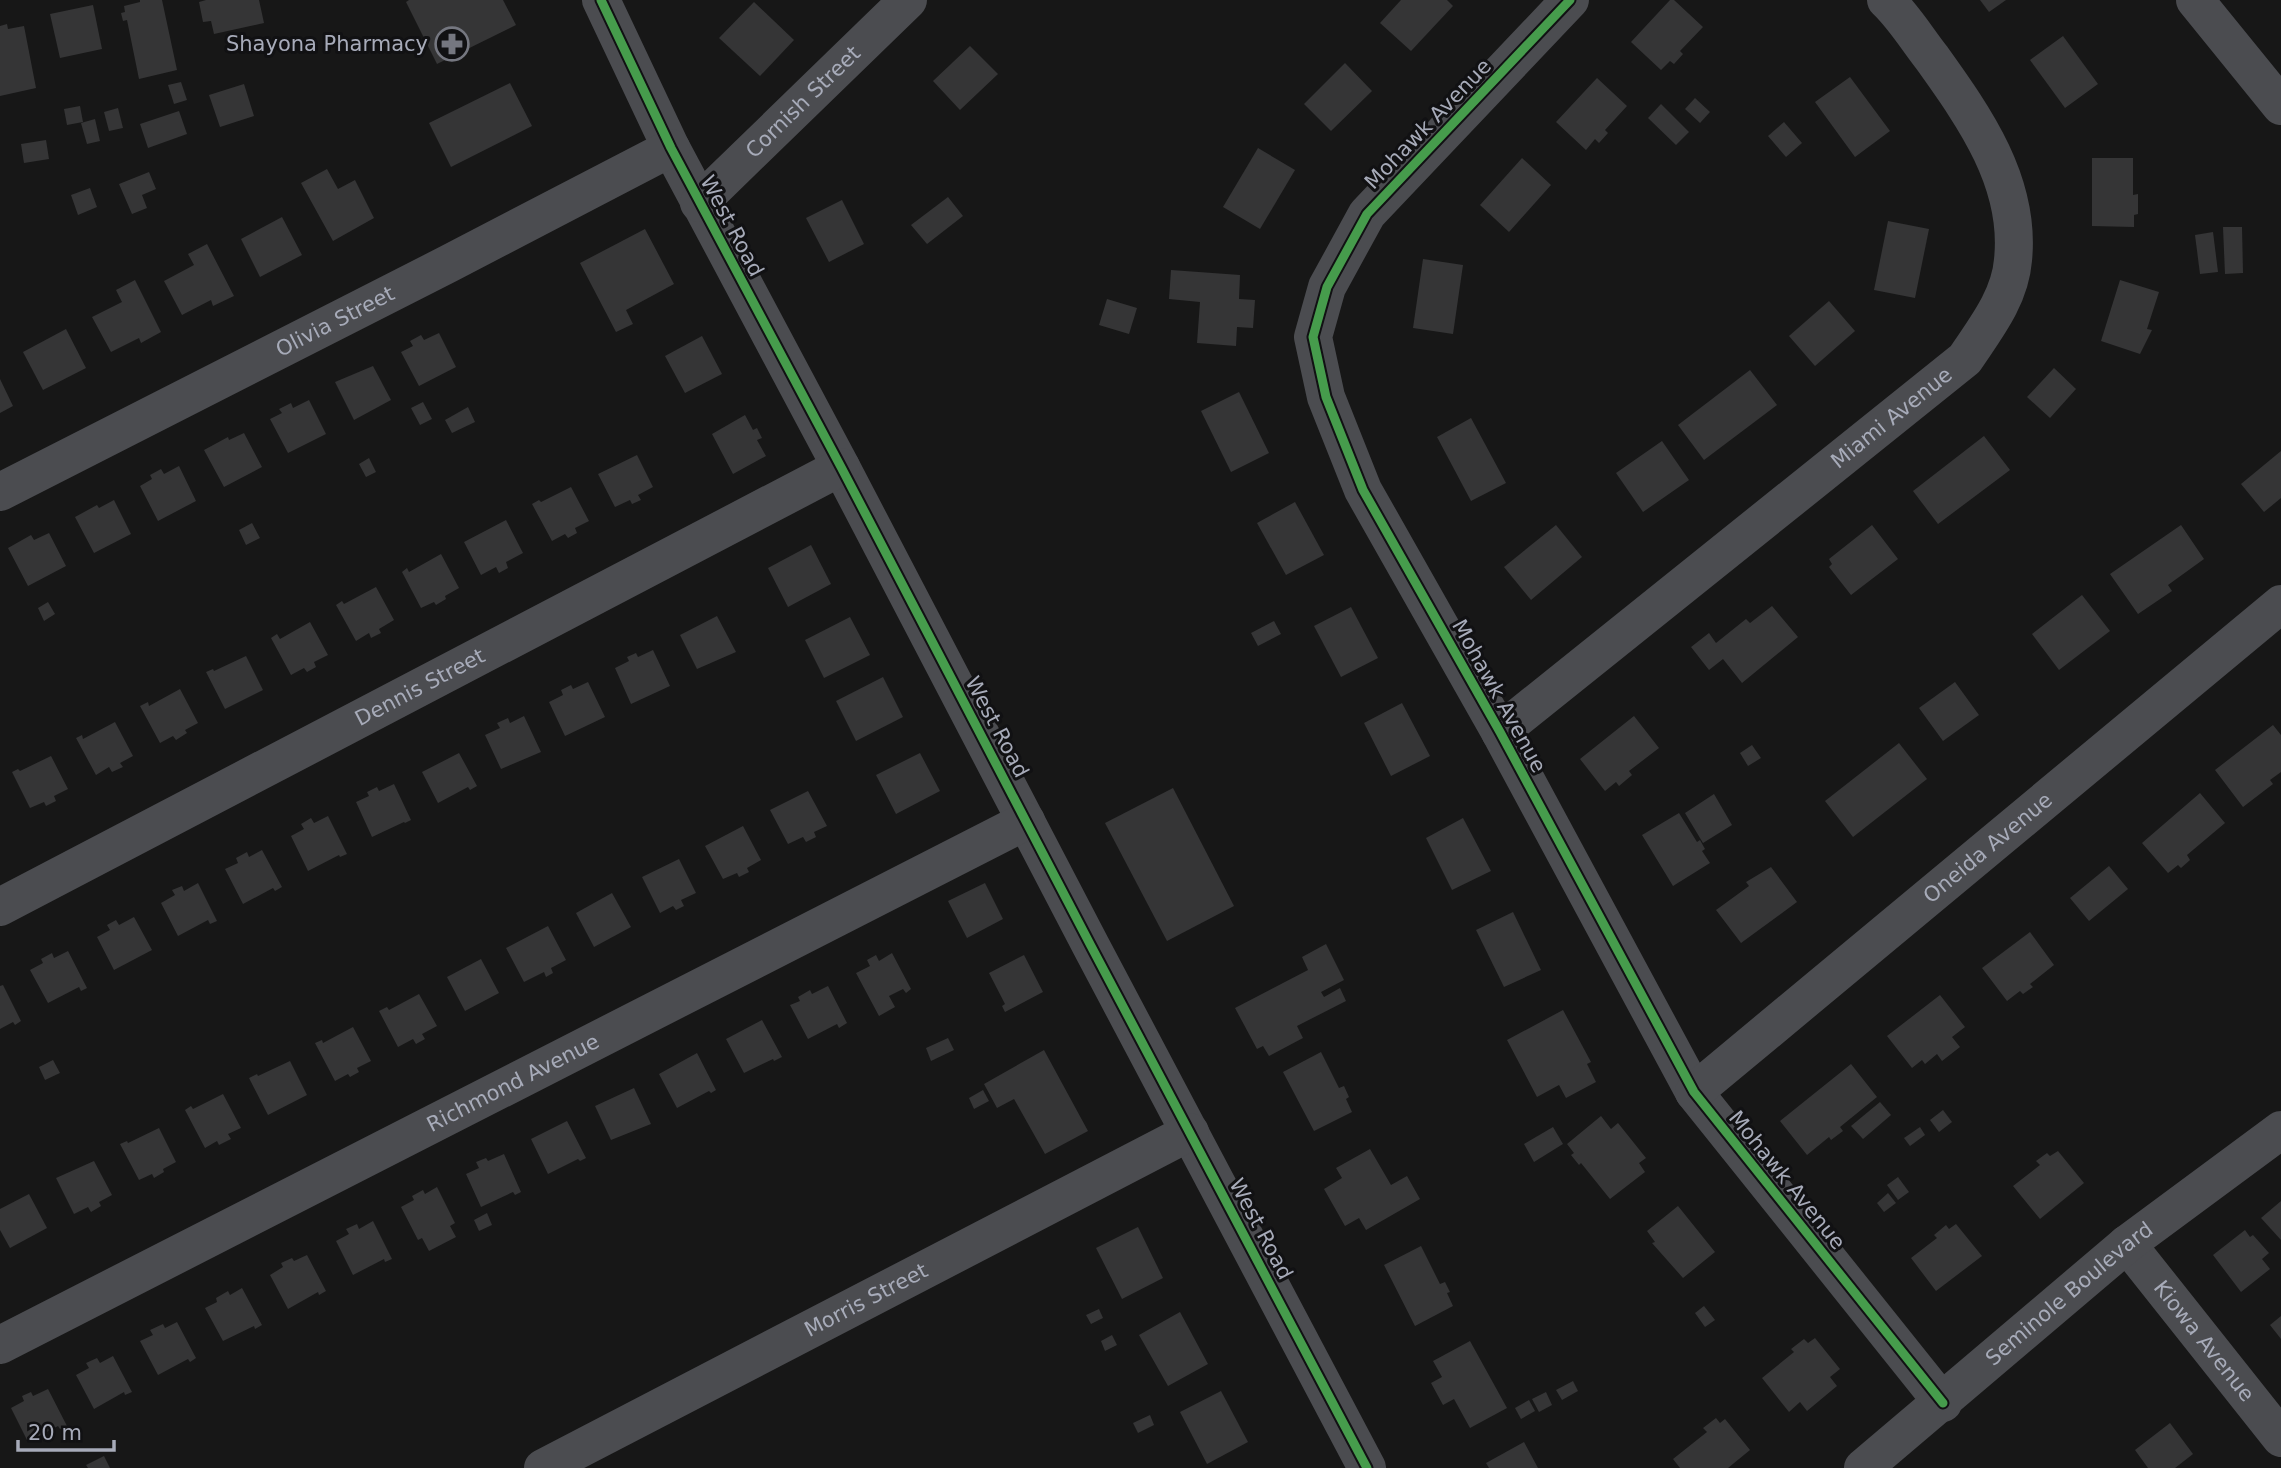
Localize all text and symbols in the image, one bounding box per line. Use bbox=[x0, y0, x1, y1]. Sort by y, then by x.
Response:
pharmacy icon: Shayona Pharmacy bbox=[433, 25, 471, 63]
place label: Shayona Pharmacy bbox=[226, 32, 428, 56]
street label: Cornish Street bbox=[741, 41, 865, 163]
street label: Mohawk Avenue bbox=[1360, 54, 1496, 194]
street label: West Road bbox=[695, 171, 769, 281]
street label: Olivia Street bbox=[272, 281, 398, 362]
street label: Miami Avenue bbox=[1826, 362, 1957, 474]
street label: Mohawk Avenue bbox=[1447, 615, 1551, 777]
street label: Dennis Street bbox=[351, 643, 489, 731]
street label: West Road bbox=[960, 672, 1034, 782]
street label: Oneida Avenue bbox=[1919, 788, 2057, 908]
street label: Richmond Avenue bbox=[423, 1029, 603, 1137]
street label: Mohawk Avenue bbox=[1724, 1106, 1850, 1254]
street label: West Road bbox=[1224, 1174, 1298, 1284]
street label: Seminole Boulevard bbox=[1981, 1217, 2157, 1371]
street label: Morris Street bbox=[801, 1258, 932, 1342]
street label: Kiowa Avenue bbox=[2149, 1276, 2259, 1406]
scale bar bbox=[18, 1408, 114, 1452]
text: 20 m bbox=[28, 1421, 82, 1445]

